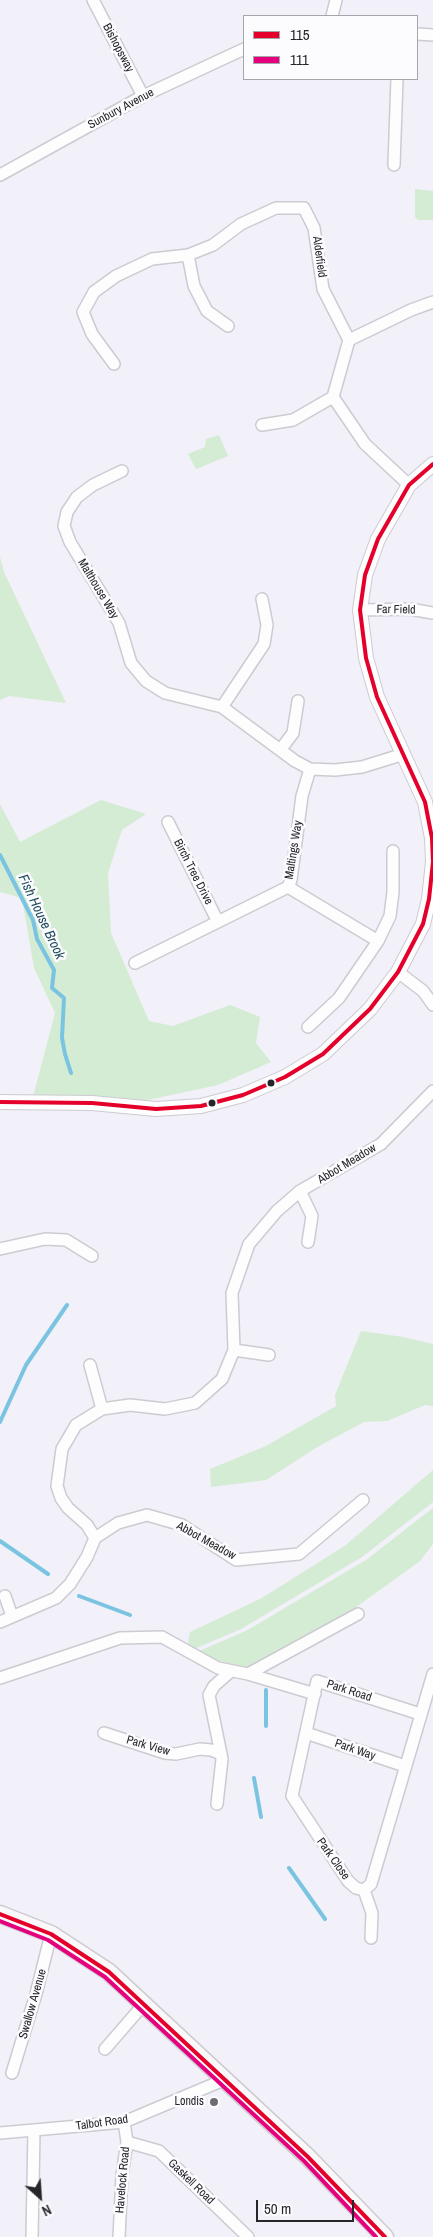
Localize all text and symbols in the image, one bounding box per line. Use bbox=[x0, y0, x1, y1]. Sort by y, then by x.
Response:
legend bbox=[243, 15, 418, 80]
street label: Bishopsway bbox=[99, 21, 137, 75]
text: 115 bbox=[290, 24, 310, 45]
text: 111 bbox=[290, 49, 309, 70]
street label: Sunbury Avenue bbox=[86, 86, 156, 132]
street label: Alderfield bbox=[309, 235, 329, 279]
street label: Malthouse Way bbox=[74, 556, 122, 622]
street label: Far Field bbox=[376, 602, 416, 618]
street label: Maltings Way bbox=[282, 820, 306, 880]
street label: Birch Tree Drive bbox=[170, 837, 216, 907]
water label: Fish House Brook bbox=[14, 872, 68, 962]
unlabelled marker bbox=[266, 1078, 276, 1088]
unlabelled marker bbox=[207, 1098, 217, 1108]
street label: Abbot Meadow bbox=[315, 1141, 379, 1187]
street label: Abbot Meadow bbox=[174, 1519, 238, 1563]
street label: Park Road bbox=[325, 1677, 373, 1705]
street label: Park View bbox=[125, 1733, 171, 1759]
street label: Park Way bbox=[333, 1736, 377, 1764]
street label: Park Close bbox=[313, 1835, 353, 1883]
street label: Swallow Avenue bbox=[16, 1967, 50, 2041]
place label: Londis bbox=[174, 2095, 204, 2109]
marker: Londis bbox=[208, 2096, 220, 2108]
street label: Talbot Road bbox=[75, 2112, 129, 2134]
street label: Havelock Road bbox=[113, 2146, 133, 2214]
street label: Gaskell Road bbox=[165, 2156, 217, 2208]
north arrow bbox=[15, 2172, 65, 2222]
scale bar bbox=[258, 2190, 356, 2222]
text: 50 m bbox=[264, 2198, 291, 2219]
text: N bbox=[39, 2201, 54, 2220]

